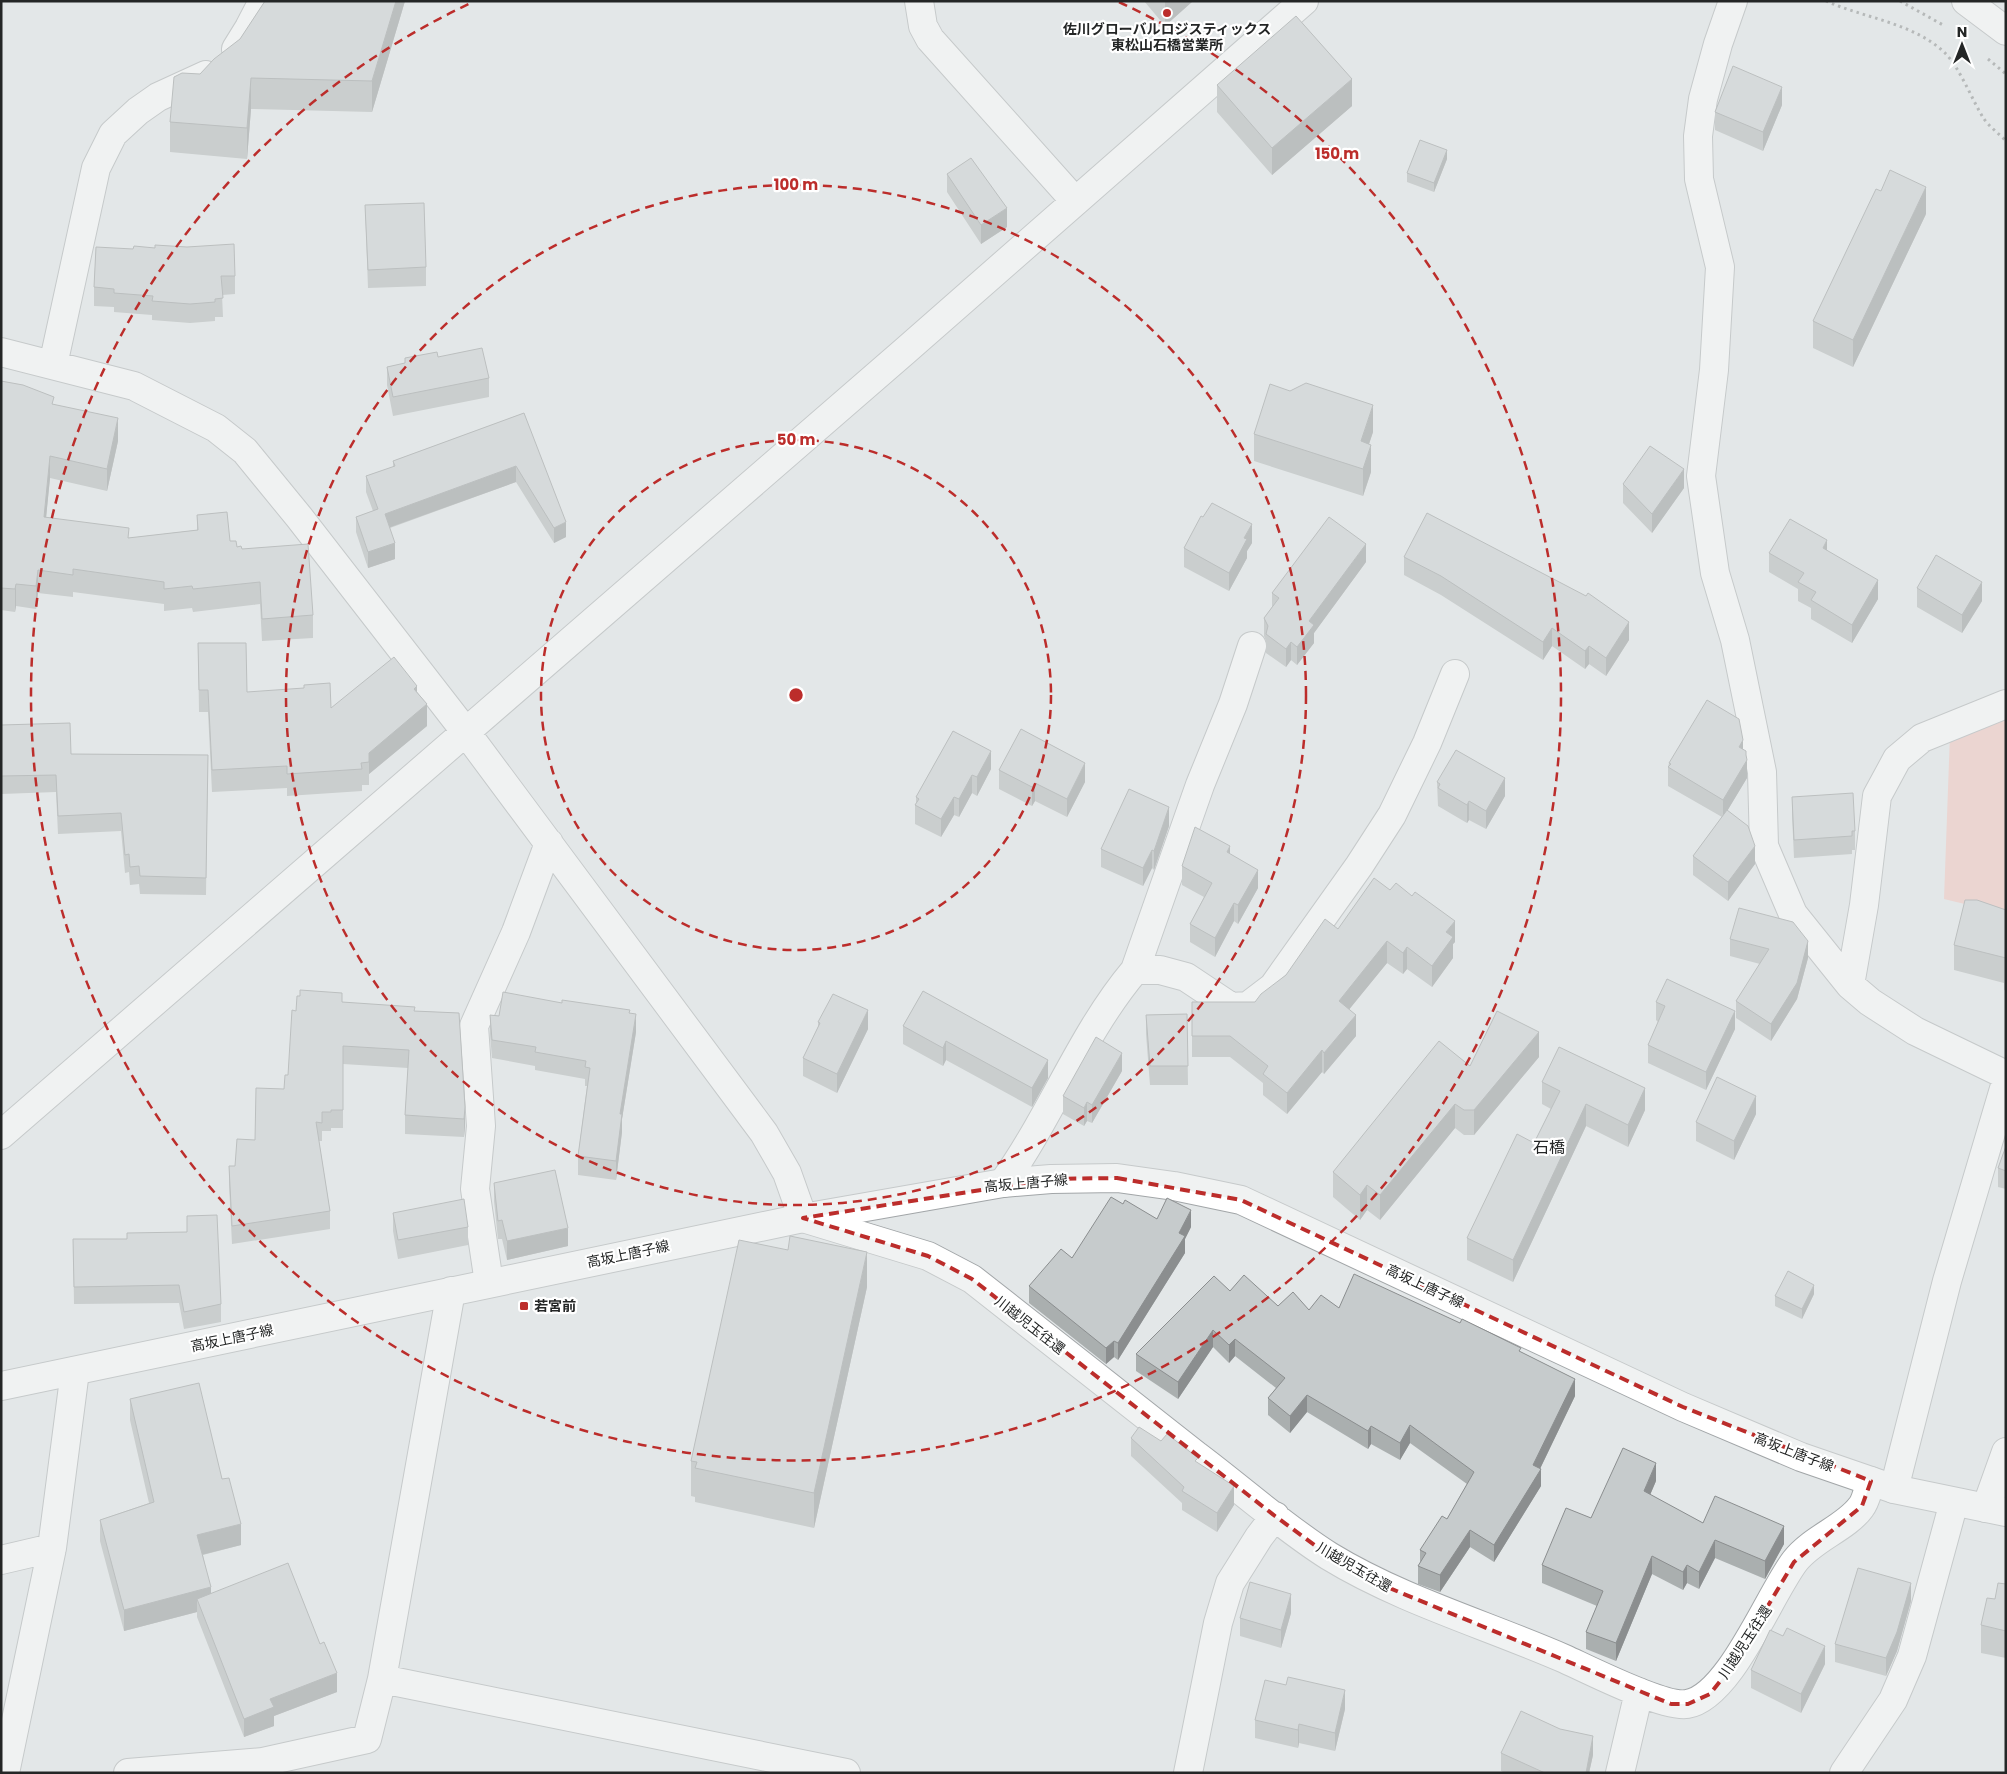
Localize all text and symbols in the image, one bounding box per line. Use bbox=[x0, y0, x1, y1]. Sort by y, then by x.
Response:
marker: 佐川グローバルロジスティックス 東松山石橋営業所 bbox=[1161, 7, 1173, 19]
place label: 佐川グローバルロジスティックス 東松山石橋営業所 bbox=[1063, 19, 1271, 55]
north arrow bbox=[1937, 20, 1987, 70]
text: N bbox=[1957, 22, 1967, 42]
text: 150 m bbox=[1315, 143, 1359, 164]
text: 100 m bbox=[774, 174, 818, 195]
text: 50 m bbox=[777, 429, 815, 450]
centre of rings bbox=[787, 686, 805, 704]
district label: 石橋 bbox=[1533, 1136, 1565, 1159]
street label: 高坂上唐子線 bbox=[983, 1169, 1069, 1197]
street label: 高坂上唐子線 bbox=[585, 1235, 671, 1273]
street label: 高坂上唐子線 bbox=[1383, 1259, 1467, 1313]
street label: 川越児玉往還 bbox=[991, 1291, 1069, 1359]
place label: 若宮前 bbox=[534, 1296, 576, 1316]
marker: 若宮前 bbox=[518, 1300, 530, 1312]
street label: 高坂上唐子線 bbox=[189, 1319, 275, 1357]
street label: 高坂上唐子線 bbox=[1751, 1428, 1837, 1476]
street label: 川越児玉往還 bbox=[1313, 1537, 1395, 1597]
street label: 川越児玉往還 bbox=[1714, 1601, 1776, 1683]

